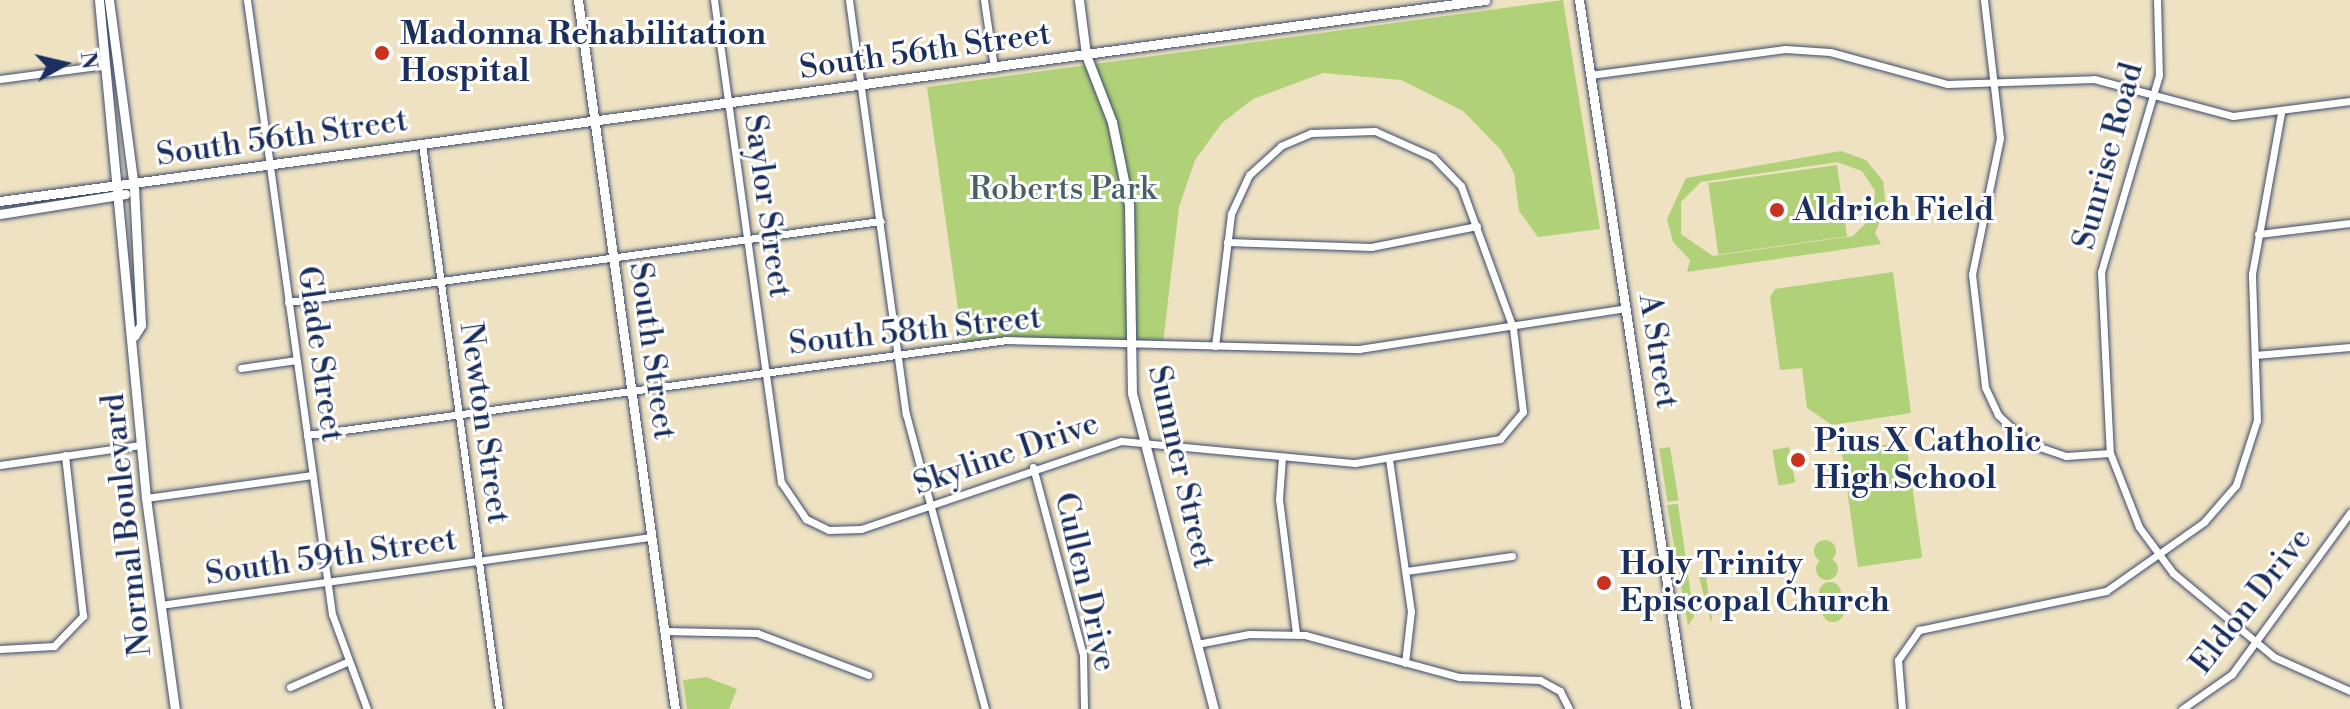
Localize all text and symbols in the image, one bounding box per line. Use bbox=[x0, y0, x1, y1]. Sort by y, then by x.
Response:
street label: South 56th Street bbox=[797, 14, 1053, 88]
place label: Madonna Rehabilitation Hospital bbox=[400, 16, 766, 91]
north arrow bbox=[24, 24, 104, 104]
marker: Madonna Rehabilitation Hospital bbox=[371, 42, 393, 64]
text: N bbox=[74, 50, 103, 71]
street label: Sunrise Road bbox=[2065, 58, 2151, 254]
street label: South 56th Street bbox=[154, 101, 410, 175]
street label: Saylor Street bbox=[735, 112, 799, 300]
park label: Roberts Park bbox=[969, 170, 1157, 208]
place label: Aldrich Field bbox=[1793, 191, 1995, 229]
marker: Aldrich Field bbox=[1768, 201, 1786, 219]
street label: South Street bbox=[621, 260, 683, 442]
street label: Glade Street bbox=[289, 264, 351, 444]
street label: A Street bbox=[1630, 291, 1686, 411]
street label: South 58th Street bbox=[787, 299, 1043, 363]
street label: Newton Street bbox=[451, 320, 517, 526]
street label: Sumner Street bbox=[1139, 362, 1223, 572]
street label: Normal Boulevard bbox=[94, 392, 160, 658]
street label: Skyline Drive bbox=[908, 404, 1104, 504]
place label: Pius X Catholic High School bbox=[1814, 423, 2042, 498]
marker: Pius X Catholic High School bbox=[1789, 451, 1807, 469]
street label: Cullen Drive bbox=[1046, 489, 1124, 675]
street label: South 59th Street bbox=[203, 520, 459, 594]
street label: Eldon Drive bbox=[2182, 520, 2320, 682]
place label: Holy Trinity Episcopal Church bbox=[1620, 546, 1890, 621]
marker: Holy Trinity Episcopal Church bbox=[1595, 574, 1613, 592]

